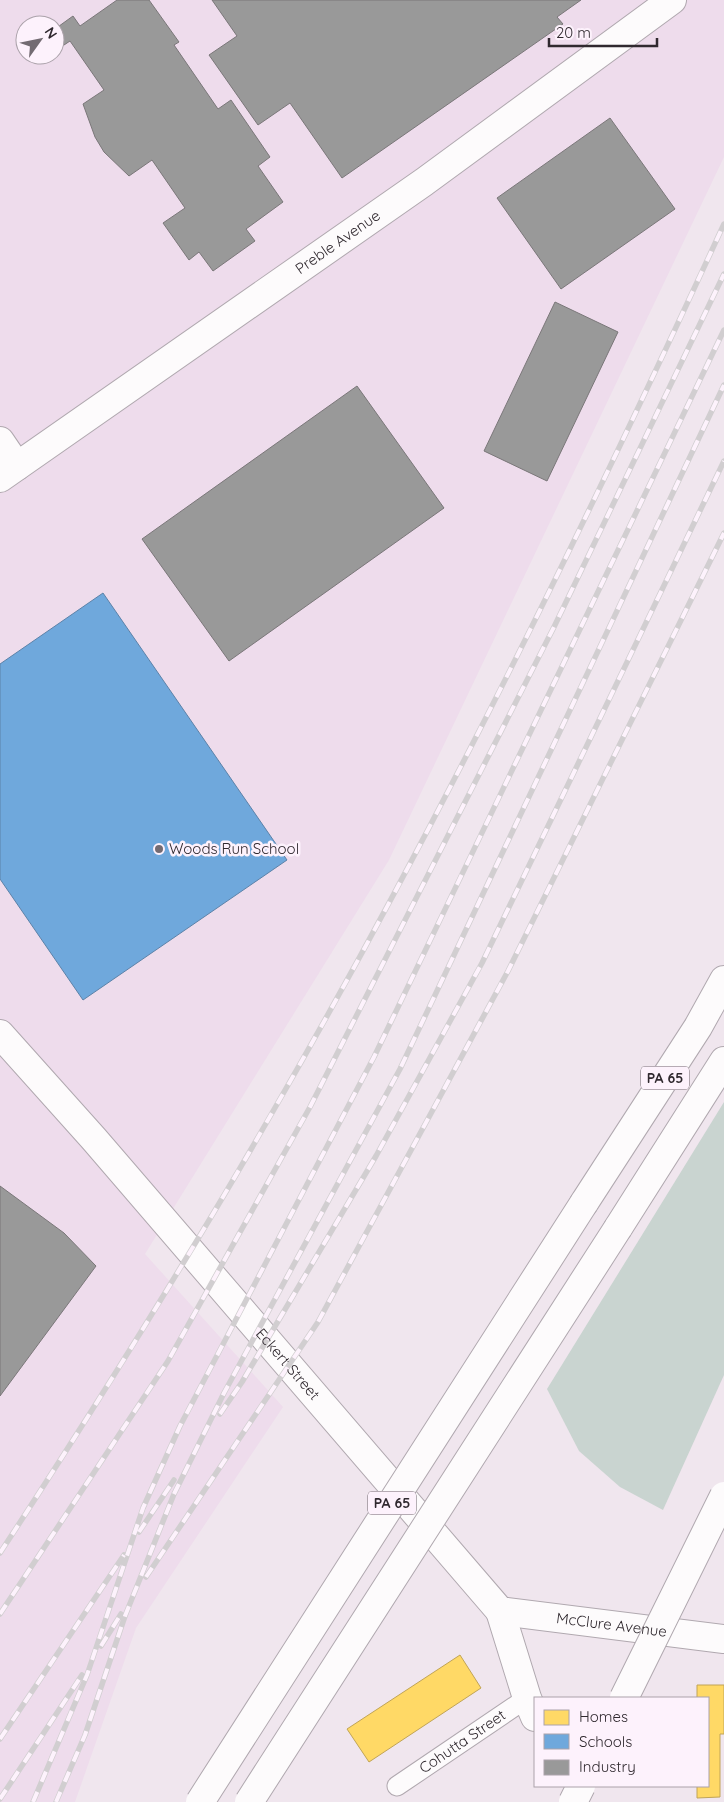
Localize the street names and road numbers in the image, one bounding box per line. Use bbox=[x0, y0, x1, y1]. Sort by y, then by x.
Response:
street label: Preble Avenue bbox=[291, 206, 384, 278]
road number: PA 65 bbox=[641, 1066, 689, 1090]
street label: Eckert Street bbox=[252, 1324, 324, 1404]
road number: PA 65 bbox=[368, 1492, 416, 1515]
street label: McClure Avenue bbox=[555, 1608, 668, 1641]
street label: Cohutta Street bbox=[415, 1705, 509, 1777]

